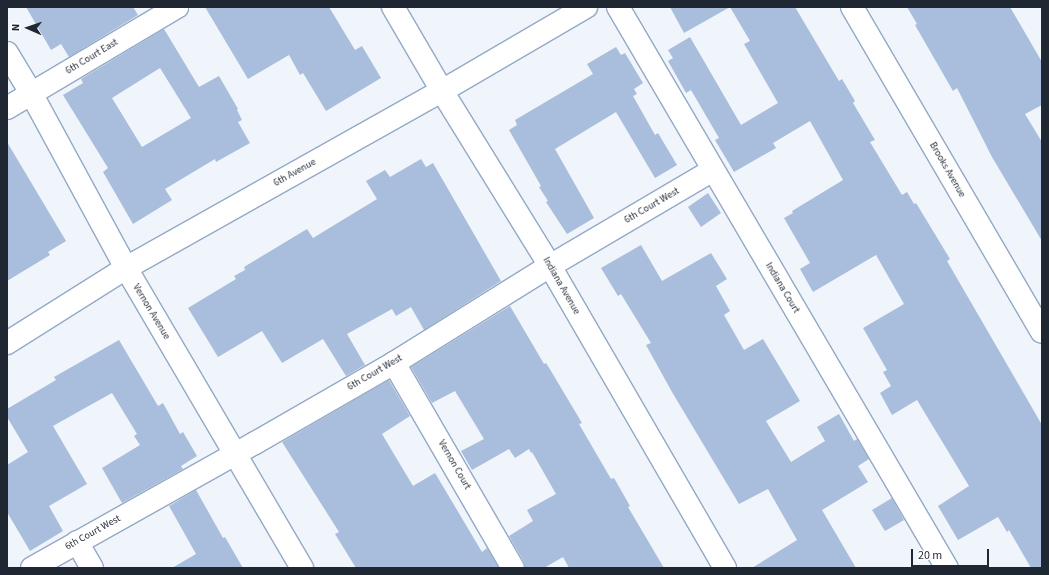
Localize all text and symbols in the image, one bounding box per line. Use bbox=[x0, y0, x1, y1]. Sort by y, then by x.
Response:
north arrow bbox=[8, 8, 48, 48]
text: N bbox=[8, 24, 23, 31]
street label: 6th Court East bbox=[64, 37, 120, 77]
street label: Brooks Avenue bbox=[926, 140, 968, 200]
street label: 6th Avenue bbox=[272, 156, 318, 190]
street label: 6th Court West bbox=[622, 185, 682, 227]
street label: Indiana Avenue bbox=[540, 255, 582, 317]
street label: Indiana Court bbox=[762, 260, 802, 316]
street label: Vernon Avenue bbox=[130, 282, 172, 342]
street label: 6th Court West bbox=[345, 352, 405, 394]
street label: Vernon Court bbox=[435, 438, 473, 492]
street label: 6th Court West bbox=[63, 513, 123, 553]
scale bar bbox=[913, 541, 991, 567]
text: 20 m bbox=[918, 547, 942, 564]

